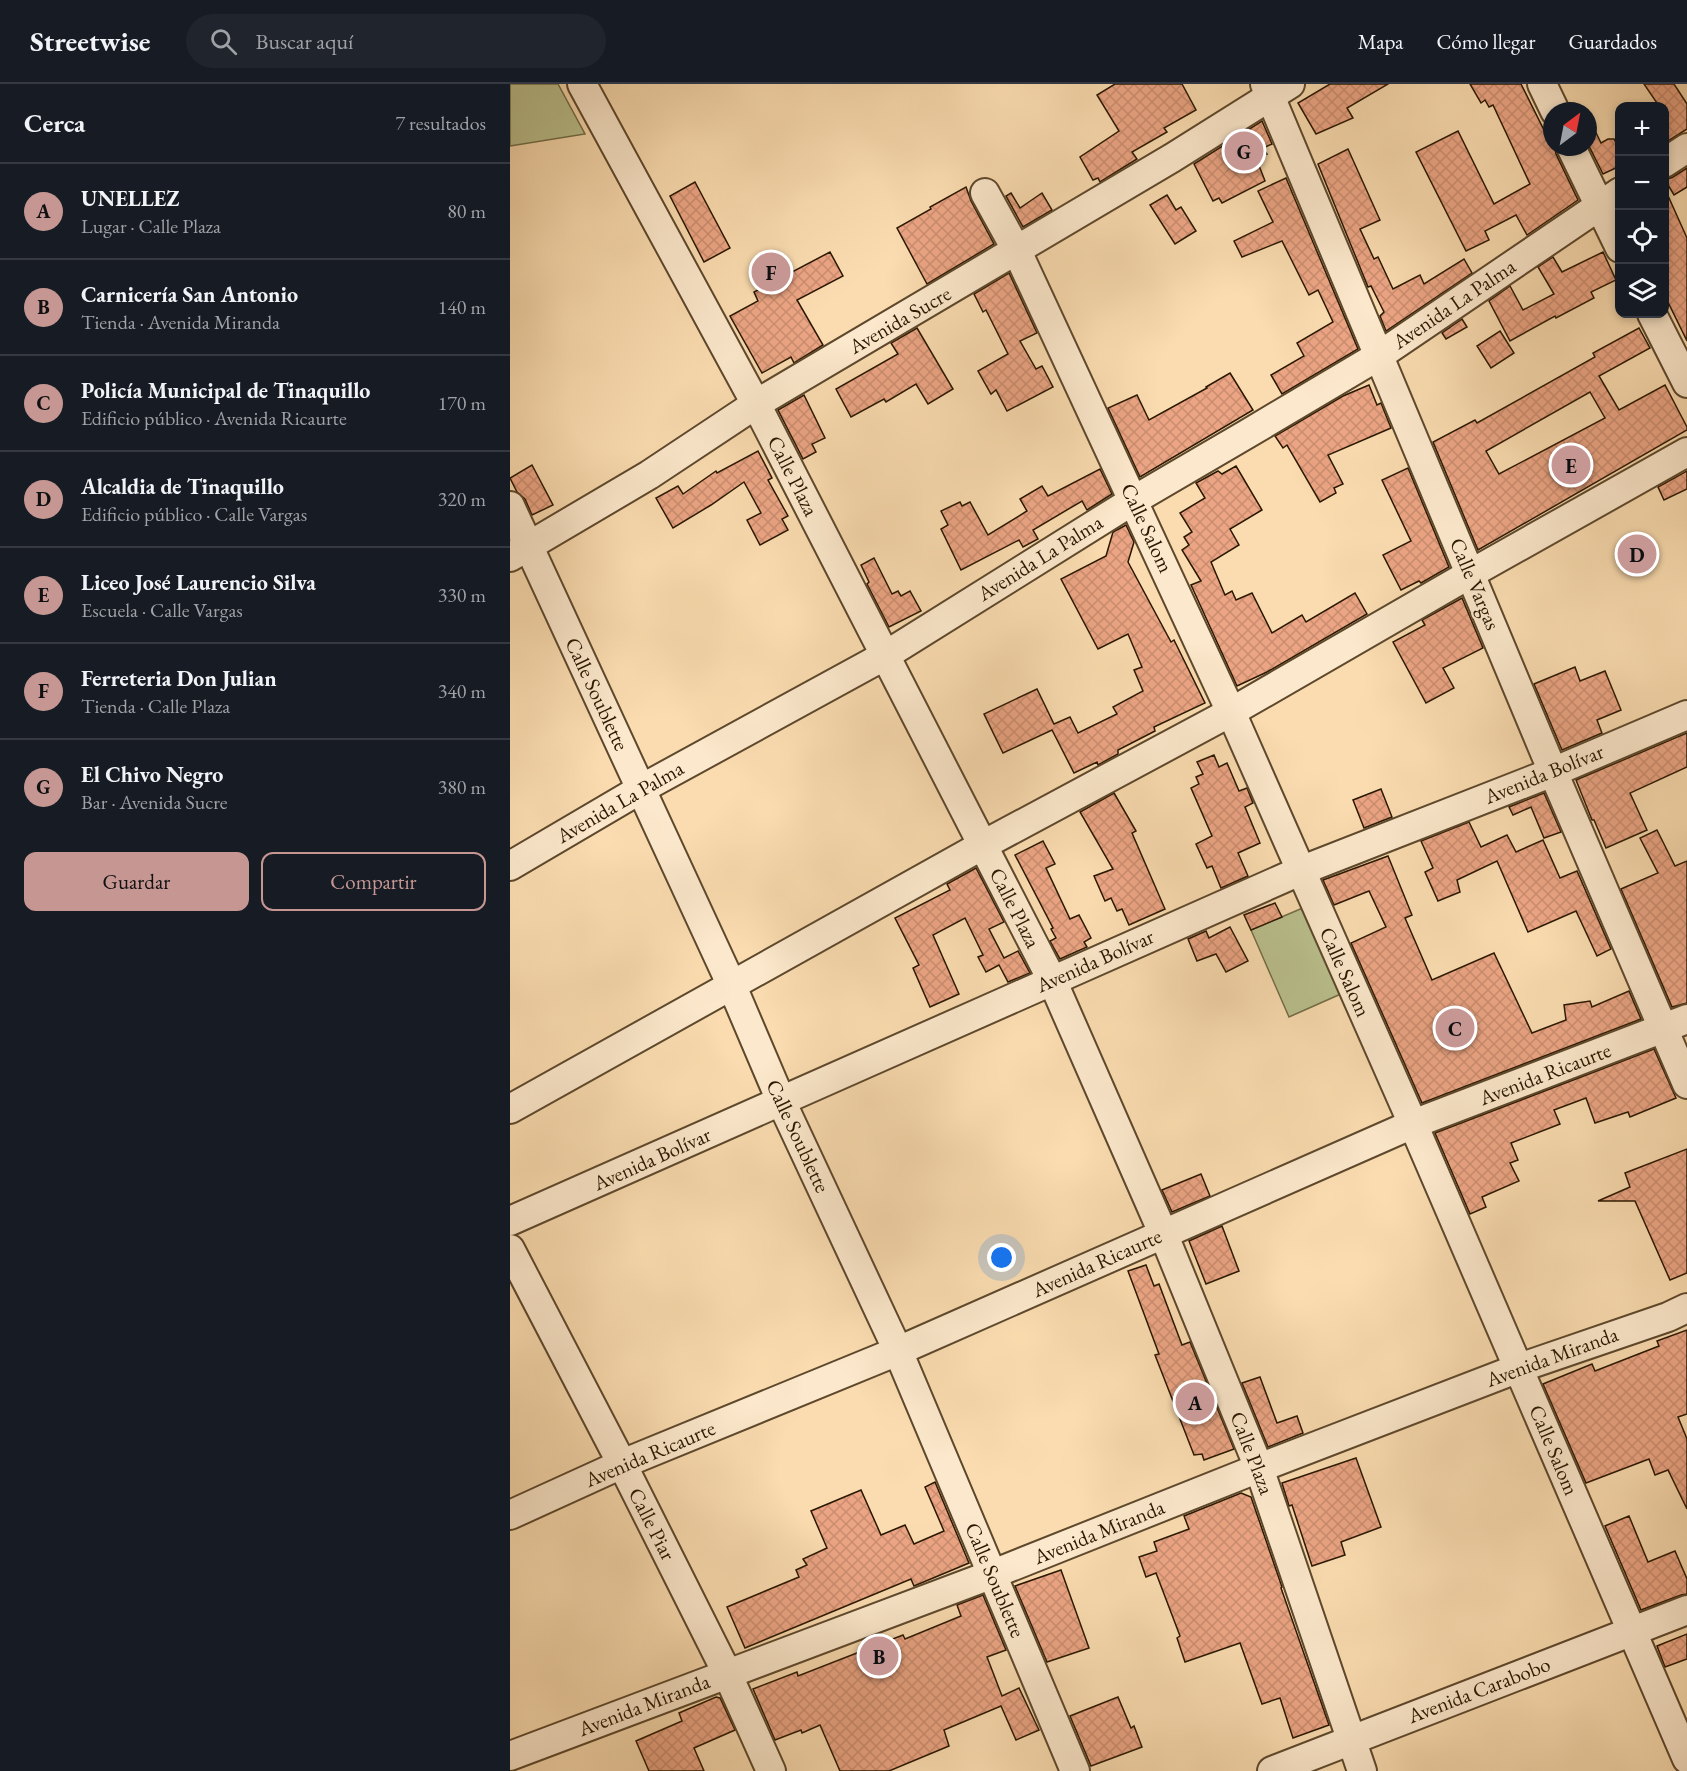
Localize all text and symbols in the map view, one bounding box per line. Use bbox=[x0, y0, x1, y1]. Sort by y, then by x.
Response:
search box bbox=[186, 14, 606, 68]
text: Streetwise bbox=[30, 23, 150, 59]
icon: search bbox=[207, 25, 240, 58]
text: Buscar aquí bbox=[255, 27, 353, 56]
text: Mapa bbox=[1358, 28, 1403, 55]
text: Cómo llegar bbox=[1436, 28, 1535, 55]
text: Guardados bbox=[1568, 28, 1657, 55]
north arrow bbox=[1543, 102, 1597, 156]
map controls bbox=[1615, 102, 1669, 318]
button: + bbox=[1615, 102, 1669, 156]
text: Cerca bbox=[24, 106, 85, 140]
text: 7 resultados bbox=[395, 110, 486, 136]
pin: G bbox=[1224, 128, 1264, 174]
button: − bbox=[1615, 156, 1669, 210]
text: UNELLEZ bbox=[81, 184, 179, 213]
text: A bbox=[36, 198, 51, 224]
text: 80 m bbox=[447, 198, 486, 224]
button: locate bbox=[1615, 210, 1669, 264]
text: Lugar · Calle Plaza bbox=[81, 213, 221, 239]
pin: F bbox=[752, 250, 790, 294]
street label: Avenida La Palma bbox=[1386, 252, 1521, 355]
button: layers bbox=[1615, 264, 1669, 318]
street label: Avenida Sucre bbox=[843, 279, 956, 360]
text: Carnicería San Antonio bbox=[81, 280, 298, 309]
text: B bbox=[37, 294, 50, 320]
text: 140 m bbox=[438, 294, 486, 320]
text: Tienda · Avenida Miranda bbox=[81, 309, 280, 335]
text: Policía Municipal de Tinaquillo bbox=[81, 376, 370, 405]
text: C bbox=[36, 390, 51, 416]
text: 170 m bbox=[438, 390, 486, 416]
text: Edificio público · Avenida Ricaurte bbox=[81, 405, 347, 431]
street label: Calle Plaza bbox=[762, 431, 825, 521]
pin: E bbox=[1552, 442, 1590, 488]
text: Alcaldia de Tinaquillo bbox=[81, 472, 284, 501]
street label: Calle Salom bbox=[1115, 479, 1180, 577]
text: D bbox=[36, 486, 51, 512]
text: 320 m bbox=[438, 486, 486, 512]
text: Edificio público · Calle Vargas bbox=[81, 501, 307, 527]
street label: Avenida La Palma bbox=[971, 508, 1108, 607]
pin: D bbox=[1618, 532, 1656, 576]
street label: Calle Vargas bbox=[1444, 534, 1507, 634]
text: Liceo José Laurencio Silva bbox=[81, 568, 316, 597]
text: E bbox=[38, 582, 49, 608]
text: 330 m bbox=[438, 582, 486, 608]
text: Escuela · Calle Vargas bbox=[81, 597, 243, 623]
street label: Calle Soublette bbox=[559, 633, 635, 755]
text: Ferreteria Don Julian bbox=[81, 664, 277, 693]
text: F bbox=[38, 678, 49, 704]
text: 340 m bbox=[438, 678, 486, 704]
text: Tienda · Calle Plaza bbox=[81, 693, 230, 719]
street label: Avenida Bolívar bbox=[1479, 737, 1607, 810]
street label: Avenida La Palma bbox=[550, 754, 689, 849]
text: El Chivo Negro bbox=[81, 760, 223, 789]
text: G bbox=[36, 774, 51, 800]
text: 380 m bbox=[438, 774, 486, 800]
text: Bar · Avenida Sucre bbox=[81, 789, 228, 815]
button: Guardar bbox=[24, 852, 249, 911]
button: Compartir bbox=[261, 852, 486, 911]
street label: Calle Plaza bbox=[984, 863, 1047, 953]
street label: Avenida Bolívar bbox=[1031, 923, 1158, 999]
street label: Calle Salom bbox=[1314, 923, 1377, 1021]
pin: C bbox=[1436, 1006, 1474, 1050]
street label: Avenida Ricaurte bbox=[1474, 1036, 1615, 1111]
street label: Calle Soublette bbox=[760, 1075, 836, 1197]
street label: Avenida Bolívar bbox=[588, 1121, 715, 1197]
street label: Avenida Ricaurte bbox=[1027, 1222, 1166, 1304]
your location bbox=[987, 1243, 1016, 1272]
street label: Avenida Miranda bbox=[1481, 1320, 1622, 1393]
pin: A bbox=[1176, 1380, 1214, 1424]
street label: Calle Salom bbox=[1523, 1400, 1586, 1499]
street label: Calle Plaza bbox=[1224, 1408, 1281, 1499]
street label: Avenida Ricaurte bbox=[580, 1414, 719, 1494]
street label: Calle Piar bbox=[623, 1483, 682, 1565]
street label: Avenida Miranda bbox=[1028, 1493, 1169, 1570]
street label: Calle Soublette bbox=[959, 1518, 1032, 1641]
pin: B bbox=[860, 1634, 898, 1678]
street label: Avenida Carabobo bbox=[1403, 1650, 1554, 1729]
street label: Avenida Miranda bbox=[573, 1667, 714, 1742]

